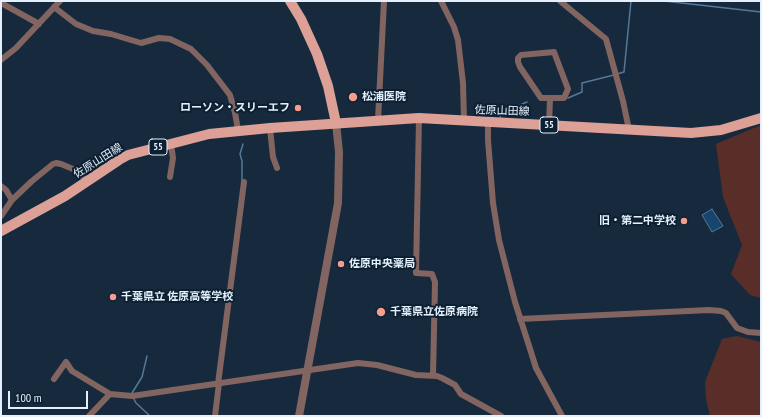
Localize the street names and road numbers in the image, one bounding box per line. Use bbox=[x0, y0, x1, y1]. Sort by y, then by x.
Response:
street label: 佐原山田線 bbox=[474, 103, 530, 119]
road number: 55 bbox=[540, 117, 558, 133]
road number: 55 bbox=[149, 139, 167, 155]
street label: 佐原山田線 bbox=[71, 141, 125, 181]

